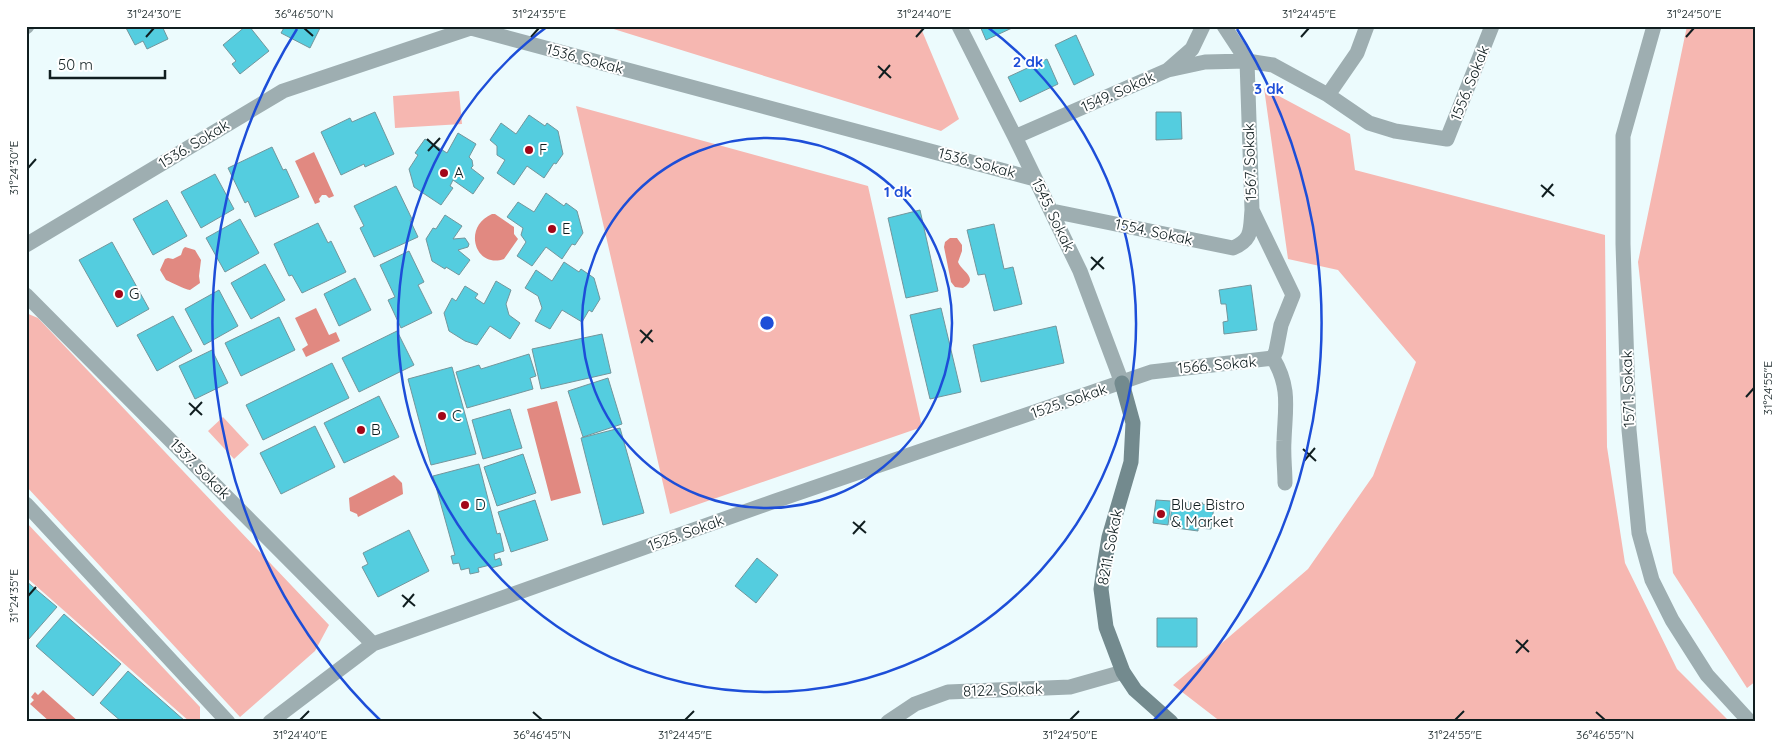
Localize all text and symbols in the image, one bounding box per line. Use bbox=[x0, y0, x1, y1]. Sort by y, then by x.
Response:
text: 31°24'30"E bbox=[127, 6, 182, 21]
text: 36°46'50"N bbox=[275, 6, 333, 21]
text: 31°24'35"E bbox=[512, 6, 566, 21]
text: 31°24'40"E bbox=[897, 6, 952, 21]
text: 31°24'45"E bbox=[1282, 6, 1336, 21]
text: 31°24'50"E bbox=[1667, 6, 1722, 21]
street label: 1536. Sokak bbox=[544, 39, 626, 78]
street label: 1556. Sokak bbox=[1446, 42, 1493, 123]
scale bar bbox=[50, 48, 165, 80]
text: 2 dk bbox=[1013, 52, 1043, 71]
text: 50 m bbox=[58, 55, 93, 74]
street label: 1549. Sokak bbox=[1078, 67, 1158, 116]
text: 3 dk bbox=[1254, 79, 1284, 98]
street label: 1536. Sokak bbox=[155, 115, 233, 172]
street label: 1567. Sokak bbox=[1239, 123, 1260, 201]
text: 31°24'30"E bbox=[6, 140, 21, 195]
place label: F bbox=[539, 140, 548, 159]
street label: 1536. Sokak bbox=[936, 143, 1018, 182]
marker: F bbox=[523, 144, 535, 156]
place label: A bbox=[454, 163, 464, 182]
marker: A bbox=[438, 167, 450, 179]
street label: 1545. Sokak bbox=[1028, 175, 1079, 254]
text: 1 dk bbox=[884, 182, 912, 201]
street label: 1554. Sokak bbox=[1113, 214, 1195, 249]
place label: E bbox=[562, 219, 571, 238]
marker: E bbox=[546, 223, 558, 235]
place label: G bbox=[129, 284, 139, 303]
marker: G bbox=[113, 288, 125, 300]
centre of rings bbox=[758, 314, 776, 332]
street label: 1571. Sokak bbox=[1617, 350, 1638, 428]
street label: 1566. Sokak bbox=[1177, 352, 1257, 377]
text: 31°24'55"E bbox=[1760, 361, 1775, 415]
street label: 1525. Sokak bbox=[1028, 379, 1109, 422]
place label: C bbox=[452, 406, 462, 425]
marker: C bbox=[436, 410, 448, 422]
place label: B bbox=[371, 420, 381, 439]
marker: B bbox=[355, 424, 367, 436]
street label: 1537. Sokak bbox=[166, 434, 235, 503]
place label: D bbox=[475, 495, 486, 514]
place label: Blue Bistro & Market bbox=[1171, 495, 1245, 531]
marker: D bbox=[459, 499, 471, 511]
street label: 8211. Sokak bbox=[1093, 507, 1126, 586]
marker: Blue Bistro & Market bbox=[1155, 508, 1167, 520]
street label: 1525. Sokak bbox=[645, 510, 726, 555]
text: 31°24'35"E bbox=[6, 569, 21, 623]
street label: 8122. Sokak bbox=[963, 679, 1043, 700]
text: 31°24'40"E bbox=[273, 727, 328, 742]
text: 36°46'45"N bbox=[513, 727, 571, 742]
text: 31°24'45"E bbox=[658, 727, 712, 742]
text: 31°24'50"E bbox=[1043, 727, 1098, 742]
text: 31°24'55"E bbox=[1428, 727, 1482, 742]
text: 36°46'55"N bbox=[1576, 727, 1634, 742]

